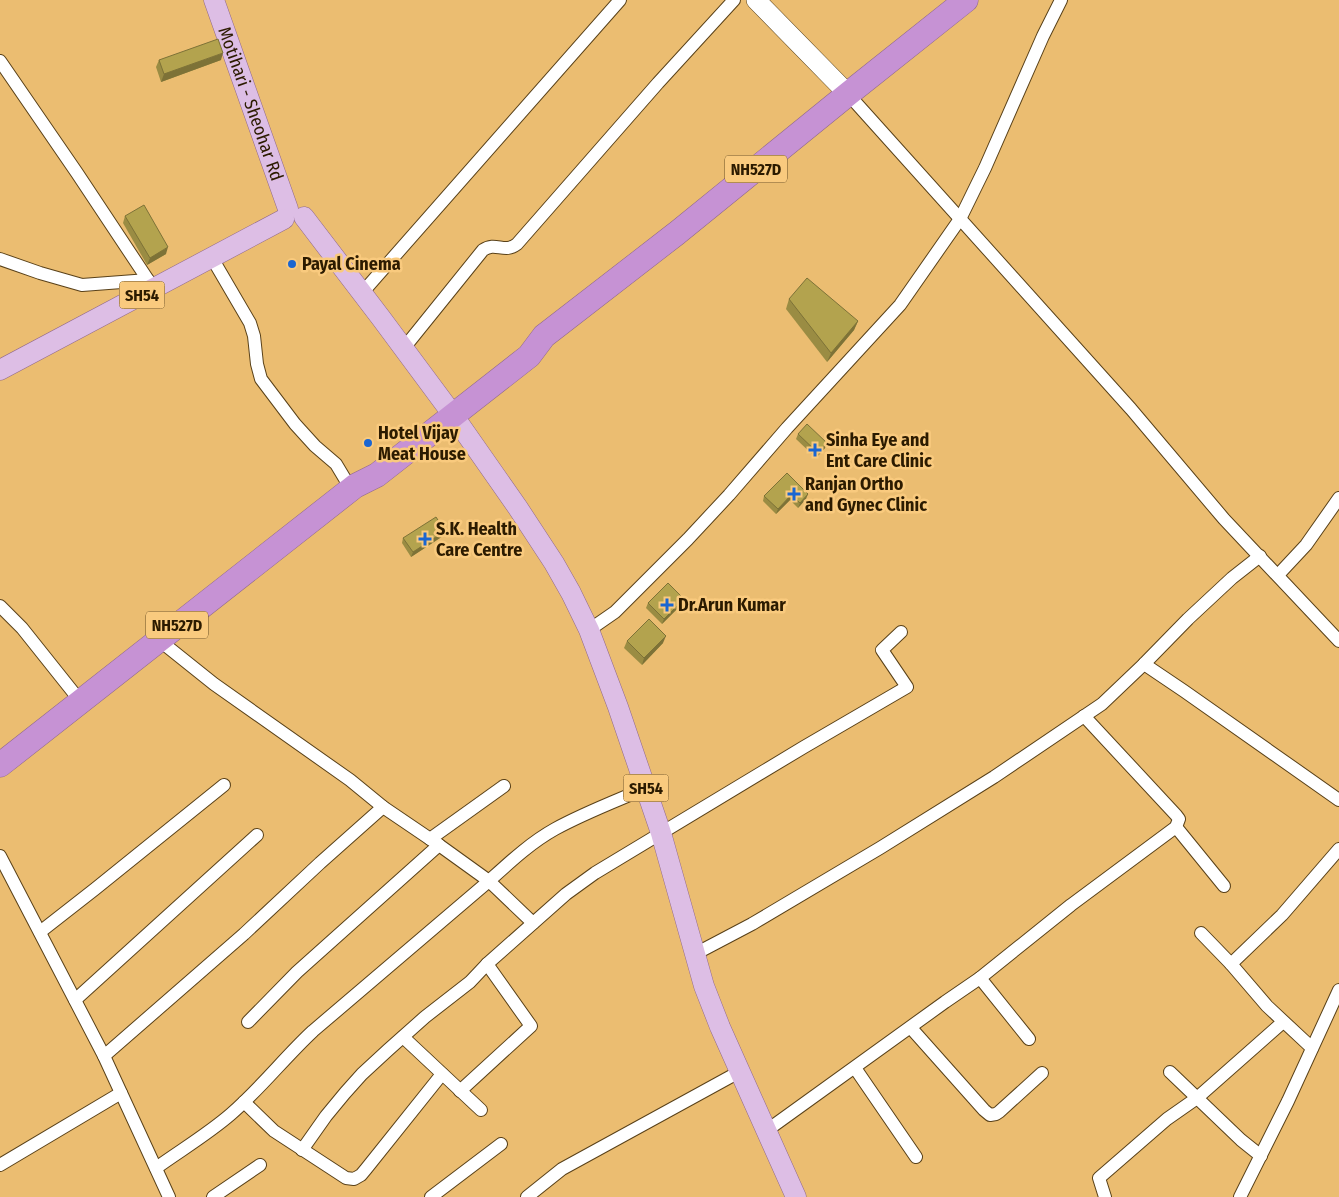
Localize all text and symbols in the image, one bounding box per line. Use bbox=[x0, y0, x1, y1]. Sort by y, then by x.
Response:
street label: Motihari - Sheohar Rd bbox=[213, 24, 288, 184]
road number: NH527D bbox=[725, 156, 787, 182]
place label: Payal Cinema bbox=[302, 253, 401, 275]
marker: Payal Cinema bbox=[286, 258, 298, 270]
road number: SH54 bbox=[120, 282, 164, 308]
place label: Hotel Vijay Meat House bbox=[378, 422, 466, 465]
place label: Sinha Eye and Ent Care Clinic bbox=[826, 429, 932, 472]
marker: Hotel Vijay Meat House bbox=[362, 437, 374, 449]
marker: Sinha Eye and Ent Care Clinic bbox=[808, 443, 822, 457]
place label: Ranjan Ortho and Gynec Clinic bbox=[805, 473, 927, 516]
marker: Ranjan Ortho and Gynec Clinic bbox=[787, 487, 801, 501]
place label: S.K. Health Care Centre bbox=[436, 518, 522, 561]
marker: S.K. Health Care Centre bbox=[418, 532, 432, 546]
place label: Dr.Arun Kumar bbox=[678, 594, 786, 616]
marker: Dr.Arun Kumar bbox=[660, 598, 674, 612]
road number: NH527D bbox=[146, 612, 208, 638]
road number: SH54 bbox=[624, 774, 668, 801]

